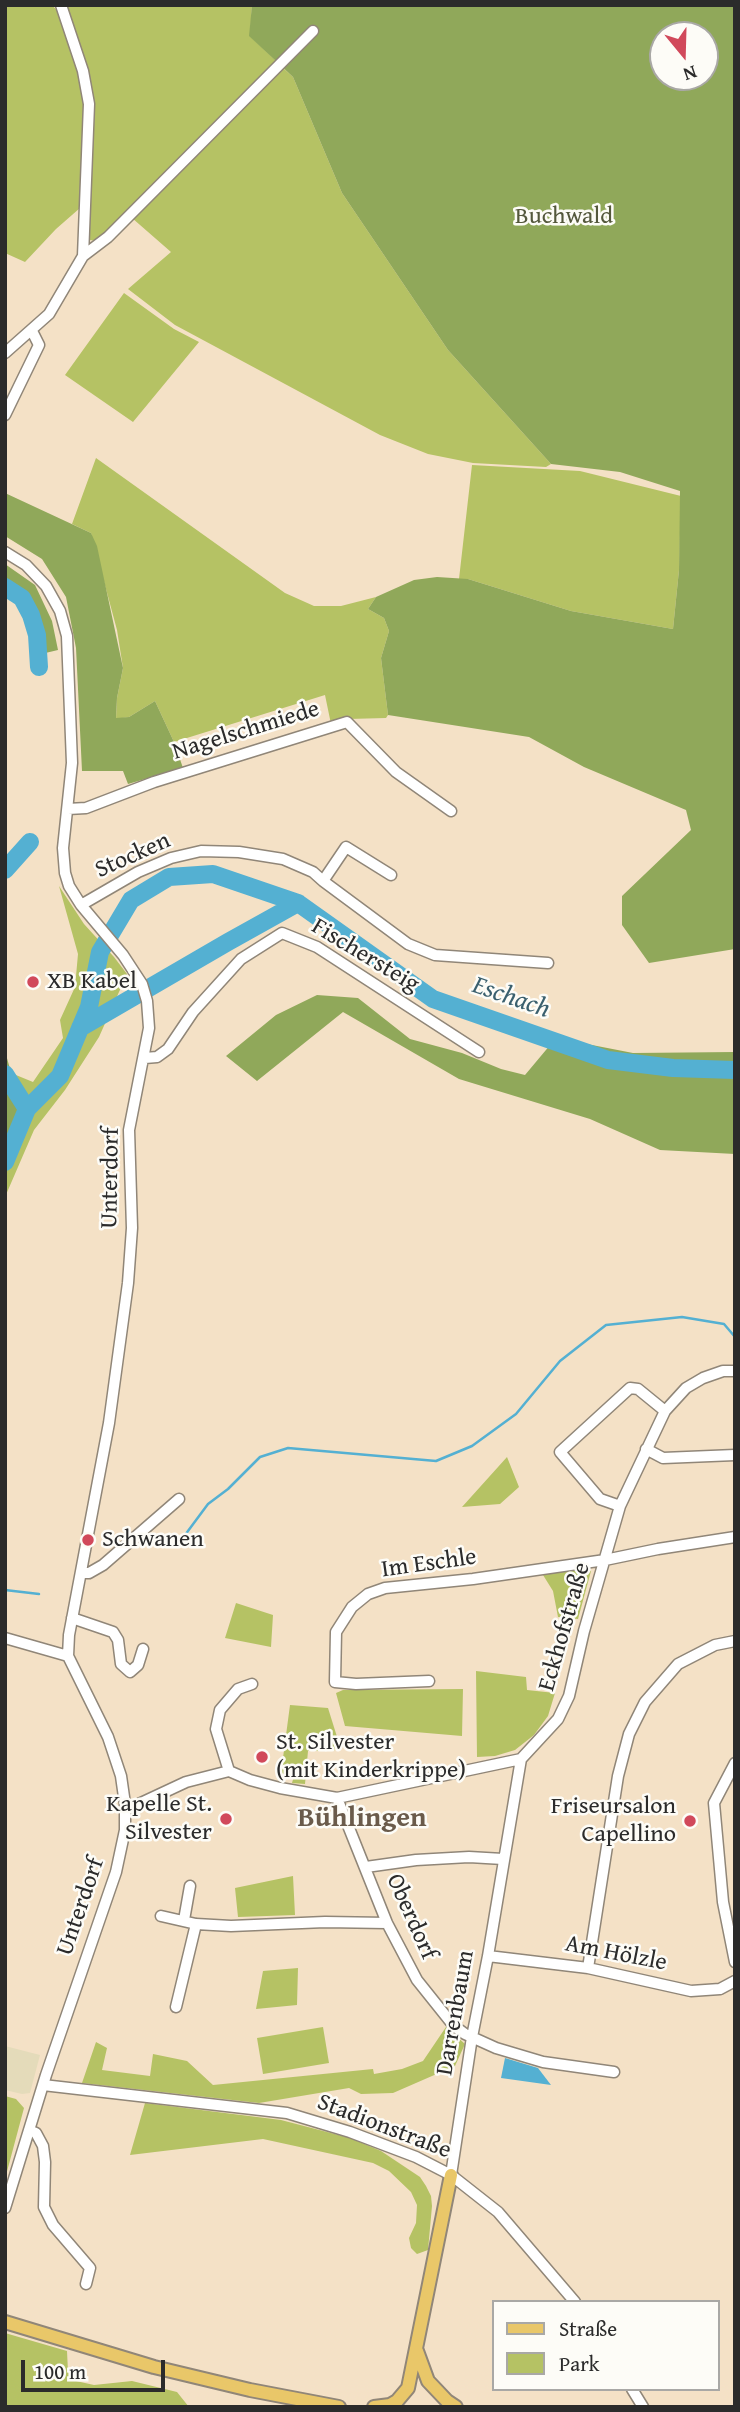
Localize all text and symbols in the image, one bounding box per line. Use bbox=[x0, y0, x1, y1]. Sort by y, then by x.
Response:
north arrow bbox=[649, 21, 719, 91]
text: N bbox=[680, 59, 701, 89]
park label: Buchwald bbox=[515, 203, 613, 231]
street label: Nagelschmiede bbox=[169, 695, 323, 767]
street label: Stocken bbox=[91, 827, 175, 885]
street label: Fischersteig bbox=[306, 913, 424, 999]
place label: XB Kabel bbox=[47, 968, 137, 996]
water label: Eschach bbox=[468, 970, 554, 1026]
marker: XB Kabel bbox=[25, 974, 41, 990]
street label: Unterdorf bbox=[96, 1127, 126, 1229]
place label: Schwanen bbox=[102, 1526, 204, 1554]
marker: Schwanen bbox=[80, 1532, 96, 1548]
street label: Im Eschle bbox=[380, 1543, 478, 1585]
street label: Eckhofstraße bbox=[533, 1559, 597, 1695]
place label: St. Silvester (mit Kinderkrippe) bbox=[276, 1729, 466, 1785]
marker: St. Silvester (mit Kinderkrippe) bbox=[254, 1749, 270, 1765]
place label: Kapelle St. Silvester bbox=[106, 1791, 212, 1847]
place label: Friseursalon Capellino bbox=[551, 1793, 676, 1849]
district label: Bühlingen bbox=[298, 1802, 426, 1836]
marker: Kapelle St. Silvester bbox=[218, 1811, 234, 1827]
marker: Friseursalon Capellino bbox=[682, 1813, 698, 1829]
street label: Unterdorf bbox=[51, 1854, 111, 1960]
street label: Oberdorf bbox=[379, 1870, 443, 1964]
street label: Am Hölzle bbox=[563, 1930, 669, 1978]
street label: Darrenbaum bbox=[431, 1948, 481, 2078]
street label: Stadionstraße bbox=[313, 2088, 455, 2166]
legend bbox=[491, 2300, 719, 2391]
text: Straße bbox=[559, 2313, 617, 2344]
scale bar bbox=[24, 2346, 168, 2390]
text: Park bbox=[559, 2348, 600, 2379]
text: 100 m bbox=[34, 2356, 86, 2387]

